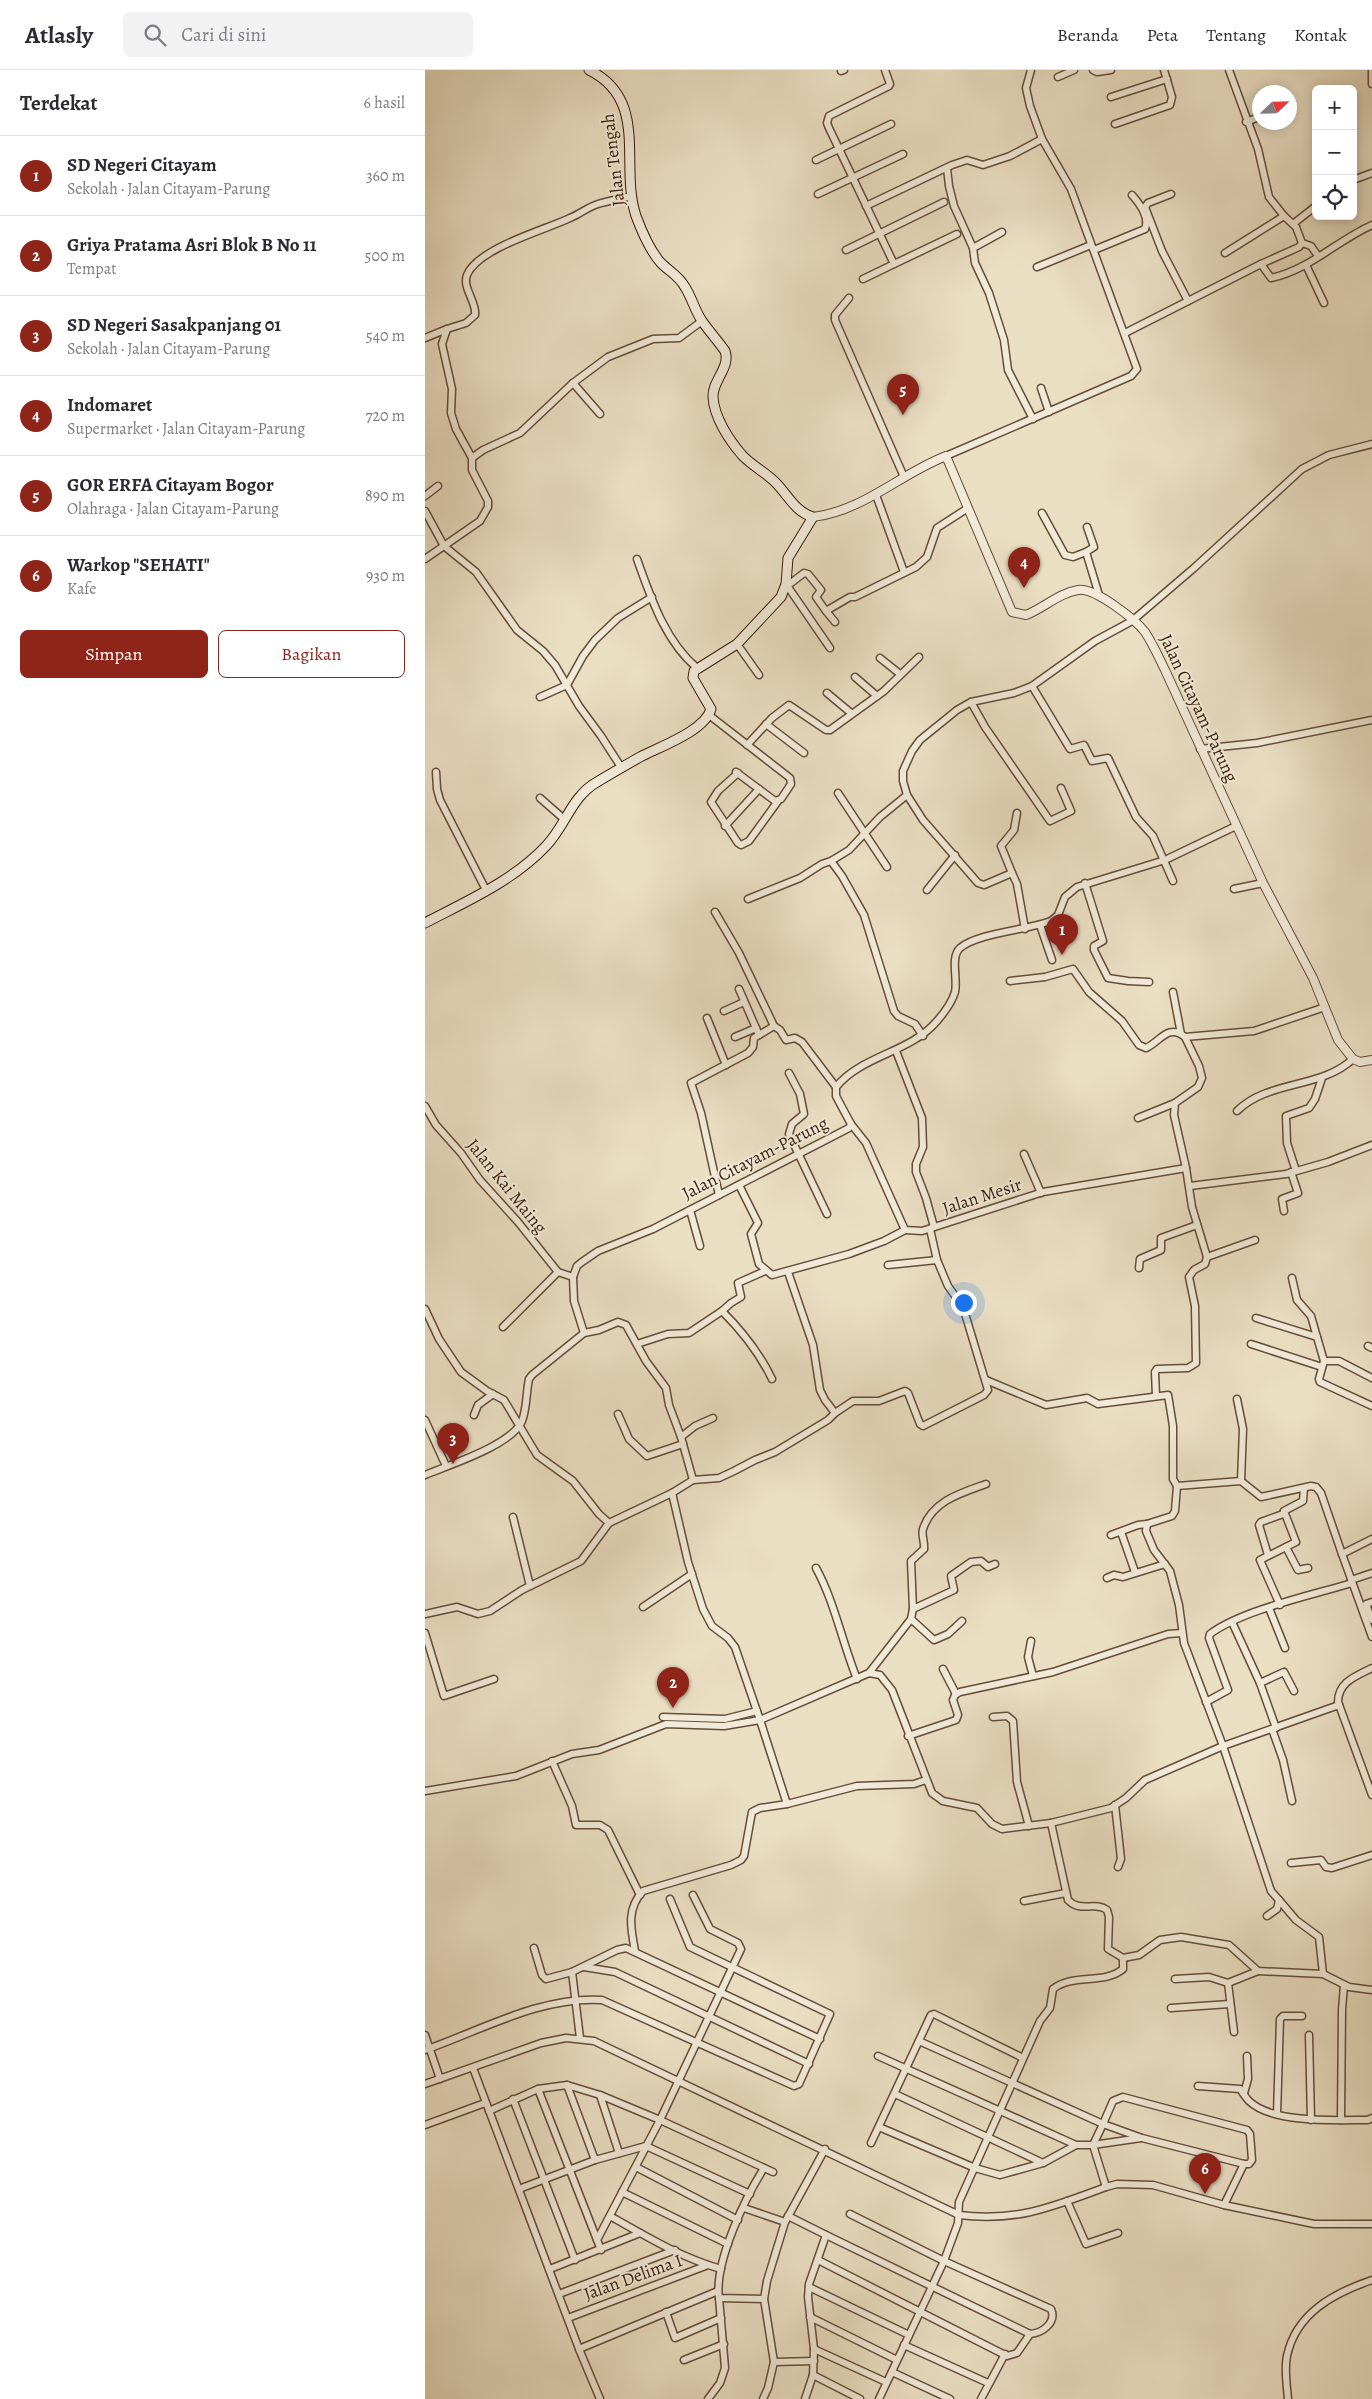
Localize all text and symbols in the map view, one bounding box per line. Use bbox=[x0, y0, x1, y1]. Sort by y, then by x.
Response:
search box bbox=[123, 12, 473, 57]
text: Atlasly bbox=[25, 19, 93, 51]
icon: search bbox=[141, 21, 169, 49]
text: Cari di sini bbox=[181, 22, 266, 48]
text: Beranda bbox=[1057, 23, 1119, 47]
text: Peta bbox=[1147, 23, 1178, 47]
text: Tentang bbox=[1206, 23, 1266, 47]
text: Kontak bbox=[1294, 23, 1347, 47]
north arrow bbox=[1252, 85, 1297, 130]
map controls bbox=[1312, 85, 1357, 220]
button: + bbox=[1312, 85, 1357, 130]
text: Terdekat bbox=[20, 89, 98, 117]
text: 6 hasil bbox=[364, 92, 405, 114]
street label: Jalan Tengah bbox=[595, 112, 631, 208]
button: − bbox=[1312, 130, 1357, 175]
text: SD Negeri Citayam bbox=[67, 152, 217, 178]
text: 1 bbox=[33, 165, 39, 187]
text: 360 m bbox=[366, 165, 405, 187]
button: locate bbox=[1312, 175, 1357, 220]
text: Sekolah · Jalan Citayam-Parung bbox=[67, 178, 270, 200]
text: Griya Pratama Asri Blok B No 11 bbox=[67, 232, 317, 258]
text: 2 bbox=[32, 245, 40, 267]
text: 500 m bbox=[365, 245, 405, 267]
text: Tempat bbox=[67, 258, 116, 280]
text: SD Negeri Sasakpanjang 01 bbox=[67, 312, 281, 338]
text: 3 bbox=[33, 325, 39, 347]
text: 540 m bbox=[366, 325, 405, 347]
text: Sekolah · Jalan Citayam-Parung bbox=[67, 338, 270, 360]
pin: 5 bbox=[887, 374, 919, 415]
text: Indomaret bbox=[67, 392, 152, 418]
text: 4 bbox=[32, 405, 40, 427]
text: 720 m bbox=[366, 405, 405, 427]
text: Supermarket · Jalan Citayam-Parung bbox=[67, 418, 305, 440]
text: GOR ERFA Citayam Bogor bbox=[67, 472, 274, 498]
text: 5 bbox=[33, 485, 39, 507]
text: 890 m bbox=[365, 485, 405, 507]
text: Olahraga · Jalan Citayam-Parung bbox=[67, 498, 279, 520]
pin: 4 bbox=[1008, 547, 1040, 588]
text: Warkop "SEHATI" bbox=[67, 552, 210, 578]
text: 6 bbox=[32, 565, 40, 587]
text: 930 m bbox=[366, 565, 405, 587]
text: Kafe bbox=[67, 578, 97, 600]
button: Simpan bbox=[20, 630, 208, 678]
button: Bagikan bbox=[218, 630, 405, 678]
street label: Jalan Citayam-Parung bbox=[1154, 630, 1244, 786]
pin: 1 bbox=[1046, 914, 1078, 955]
street label: Jalan Citayam-Parung bbox=[678, 1111, 832, 1205]
street label: Jalan Kai Maing bbox=[461, 1134, 553, 1238]
street label: Jalan Mesir bbox=[939, 1172, 1025, 1220]
your location bbox=[951, 1290, 977, 1316]
pin: 3 bbox=[437, 1423, 469, 1464]
pin: 2 bbox=[657, 1667, 689, 1708]
pin: 6 bbox=[1189, 2153, 1221, 2194]
street label: Jalan Delima I bbox=[580, 2248, 686, 2306]

